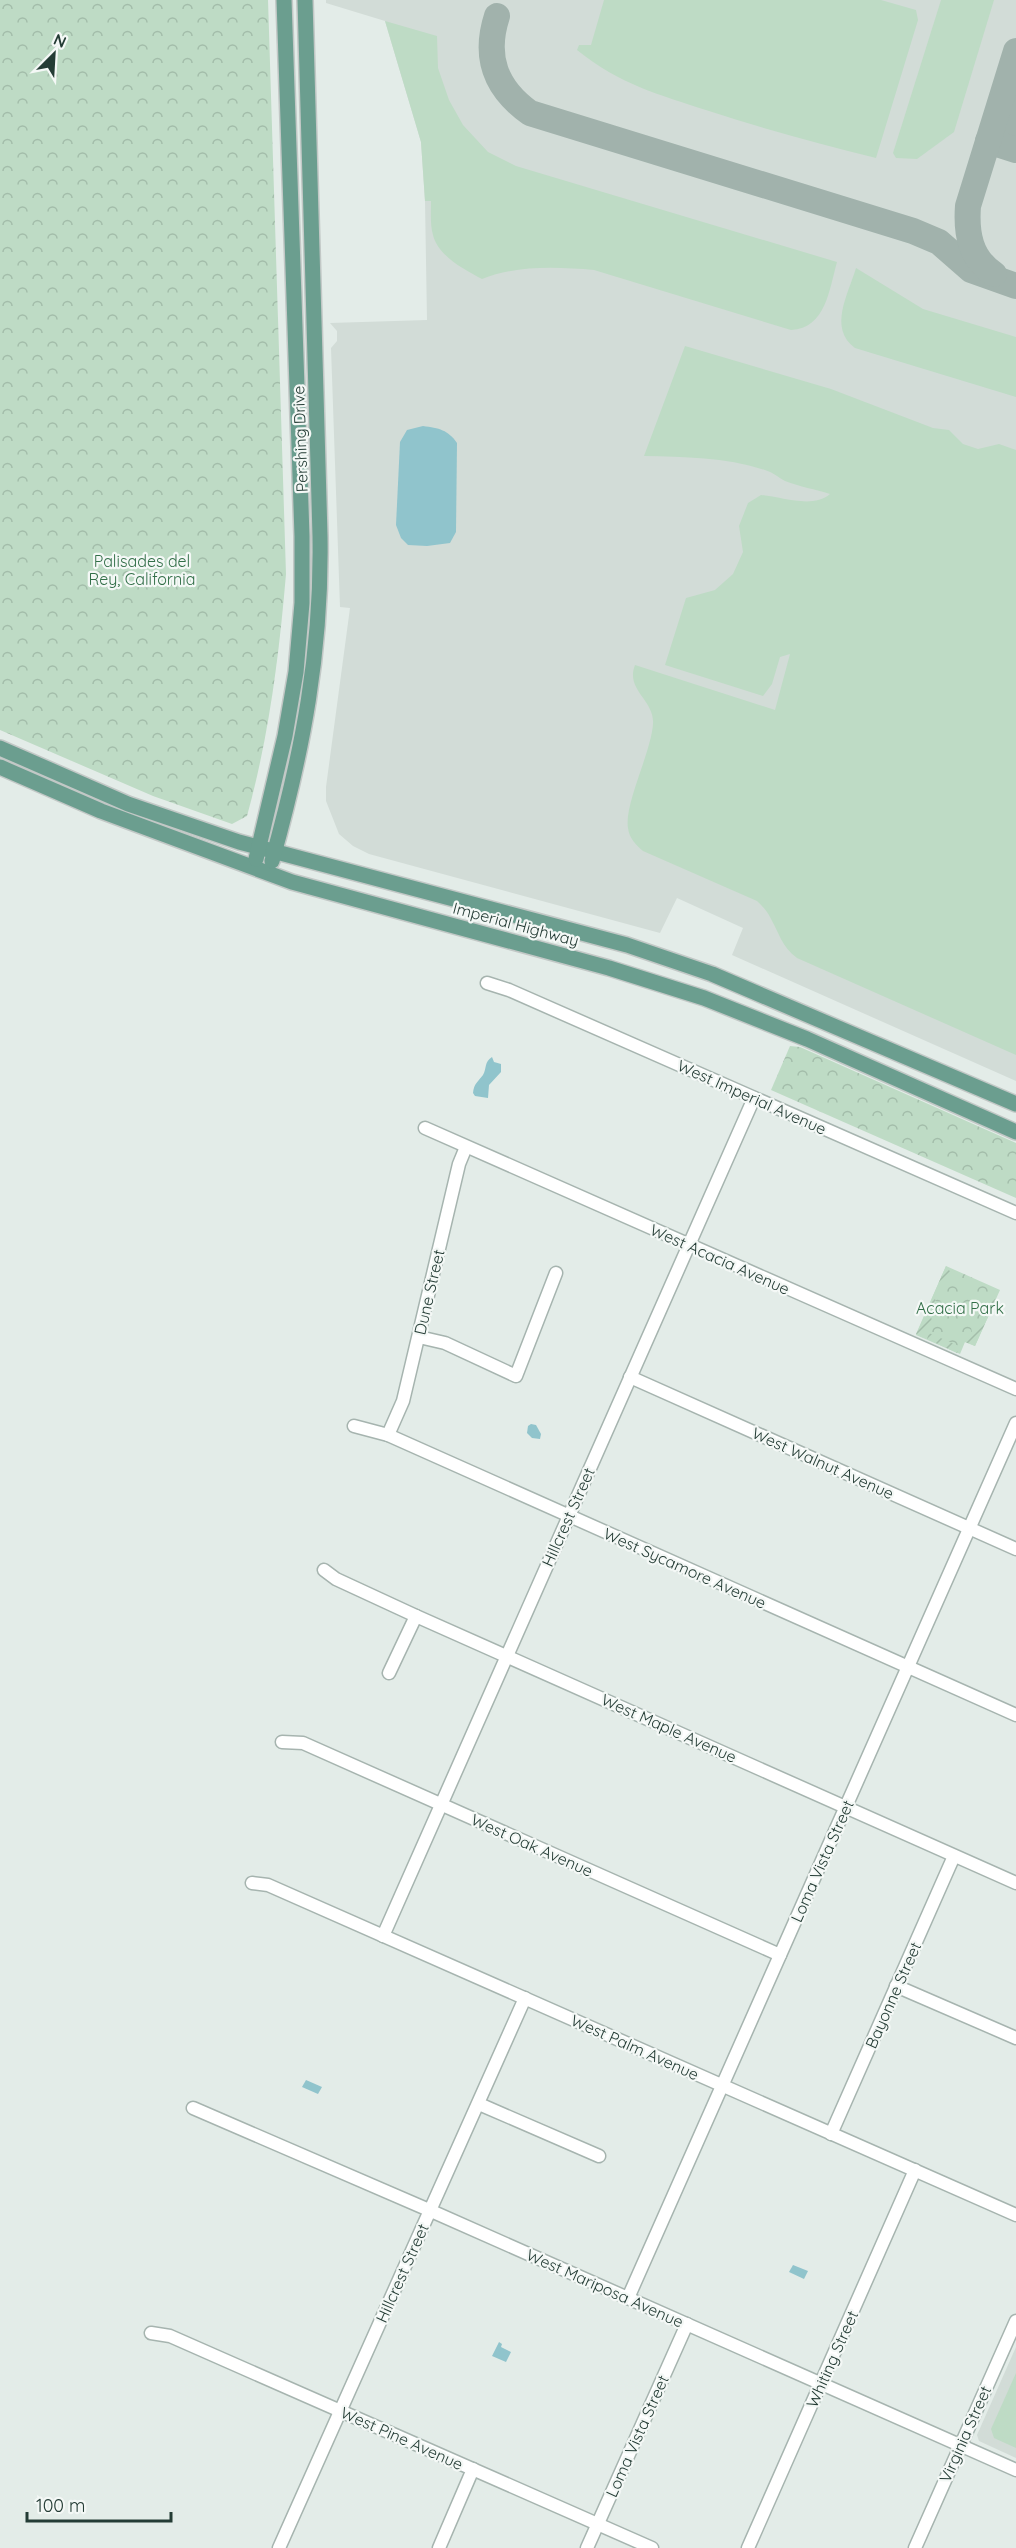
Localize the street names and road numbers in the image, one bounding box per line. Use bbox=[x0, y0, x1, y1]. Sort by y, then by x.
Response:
street label: Pershing Drive bbox=[288, 385, 312, 493]
street label: Imperial Highway bbox=[451, 898, 581, 950]
street label: West Imperial Avenue bbox=[674, 1055, 830, 1139]
street label: West Acacia Avenue bbox=[647, 1219, 793, 1299]
street label: Dune Street bbox=[409, 1247, 449, 1337]
street label: West Walnut Avenue bbox=[749, 1423, 897, 1503]
street label: Hillcrest Street bbox=[537, 1464, 599, 1570]
street label: West Sycamore Avenue bbox=[601, 1523, 769, 1613]
street label: West Maple Avenue bbox=[598, 1689, 740, 1767]
street label: Loma Vista Street bbox=[786, 1797, 858, 1925]
street label: West Oak Avenue bbox=[468, 1809, 596, 1881]
street label: Bayonne Street bbox=[861, 1939, 925, 2051]
street label: West Palm Avenue bbox=[568, 2010, 702, 2084]
street label: Hillcrest Street bbox=[371, 2220, 433, 2326]
street label: West Mariposa Avenue bbox=[523, 2244, 687, 2332]
street label: Whiting Street bbox=[802, 2307, 862, 2411]
street label: Loma Vista Street bbox=[601, 2372, 673, 2500]
street label: Virginia Street bbox=[935, 2382, 995, 2486]
street label: West Pine Avenue bbox=[338, 2402, 466, 2474]

